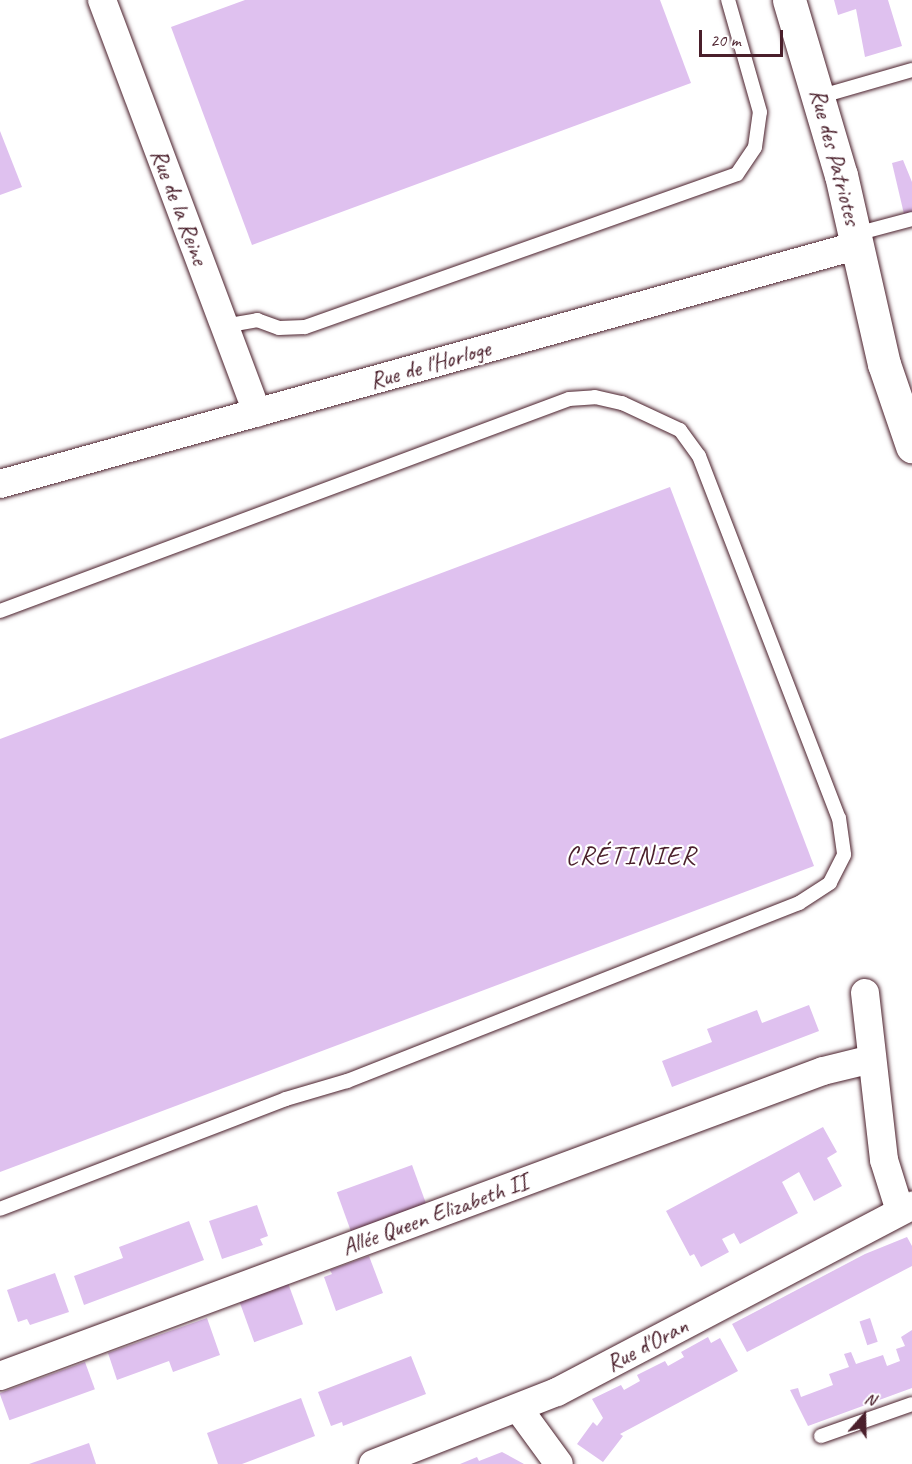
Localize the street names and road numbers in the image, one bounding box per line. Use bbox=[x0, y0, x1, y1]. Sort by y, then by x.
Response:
street label: Rue des Patriotes bbox=[803, 86, 867, 228]
street label: Rue de la Reine bbox=[144, 145, 214, 269]
street label: Rue de l'Horloge bbox=[366, 334, 494, 396]
street label: Allée Queen Elizabeth II bbox=[338, 1168, 532, 1262]
street label: Rue d'Oran bbox=[601, 1311, 693, 1379]

